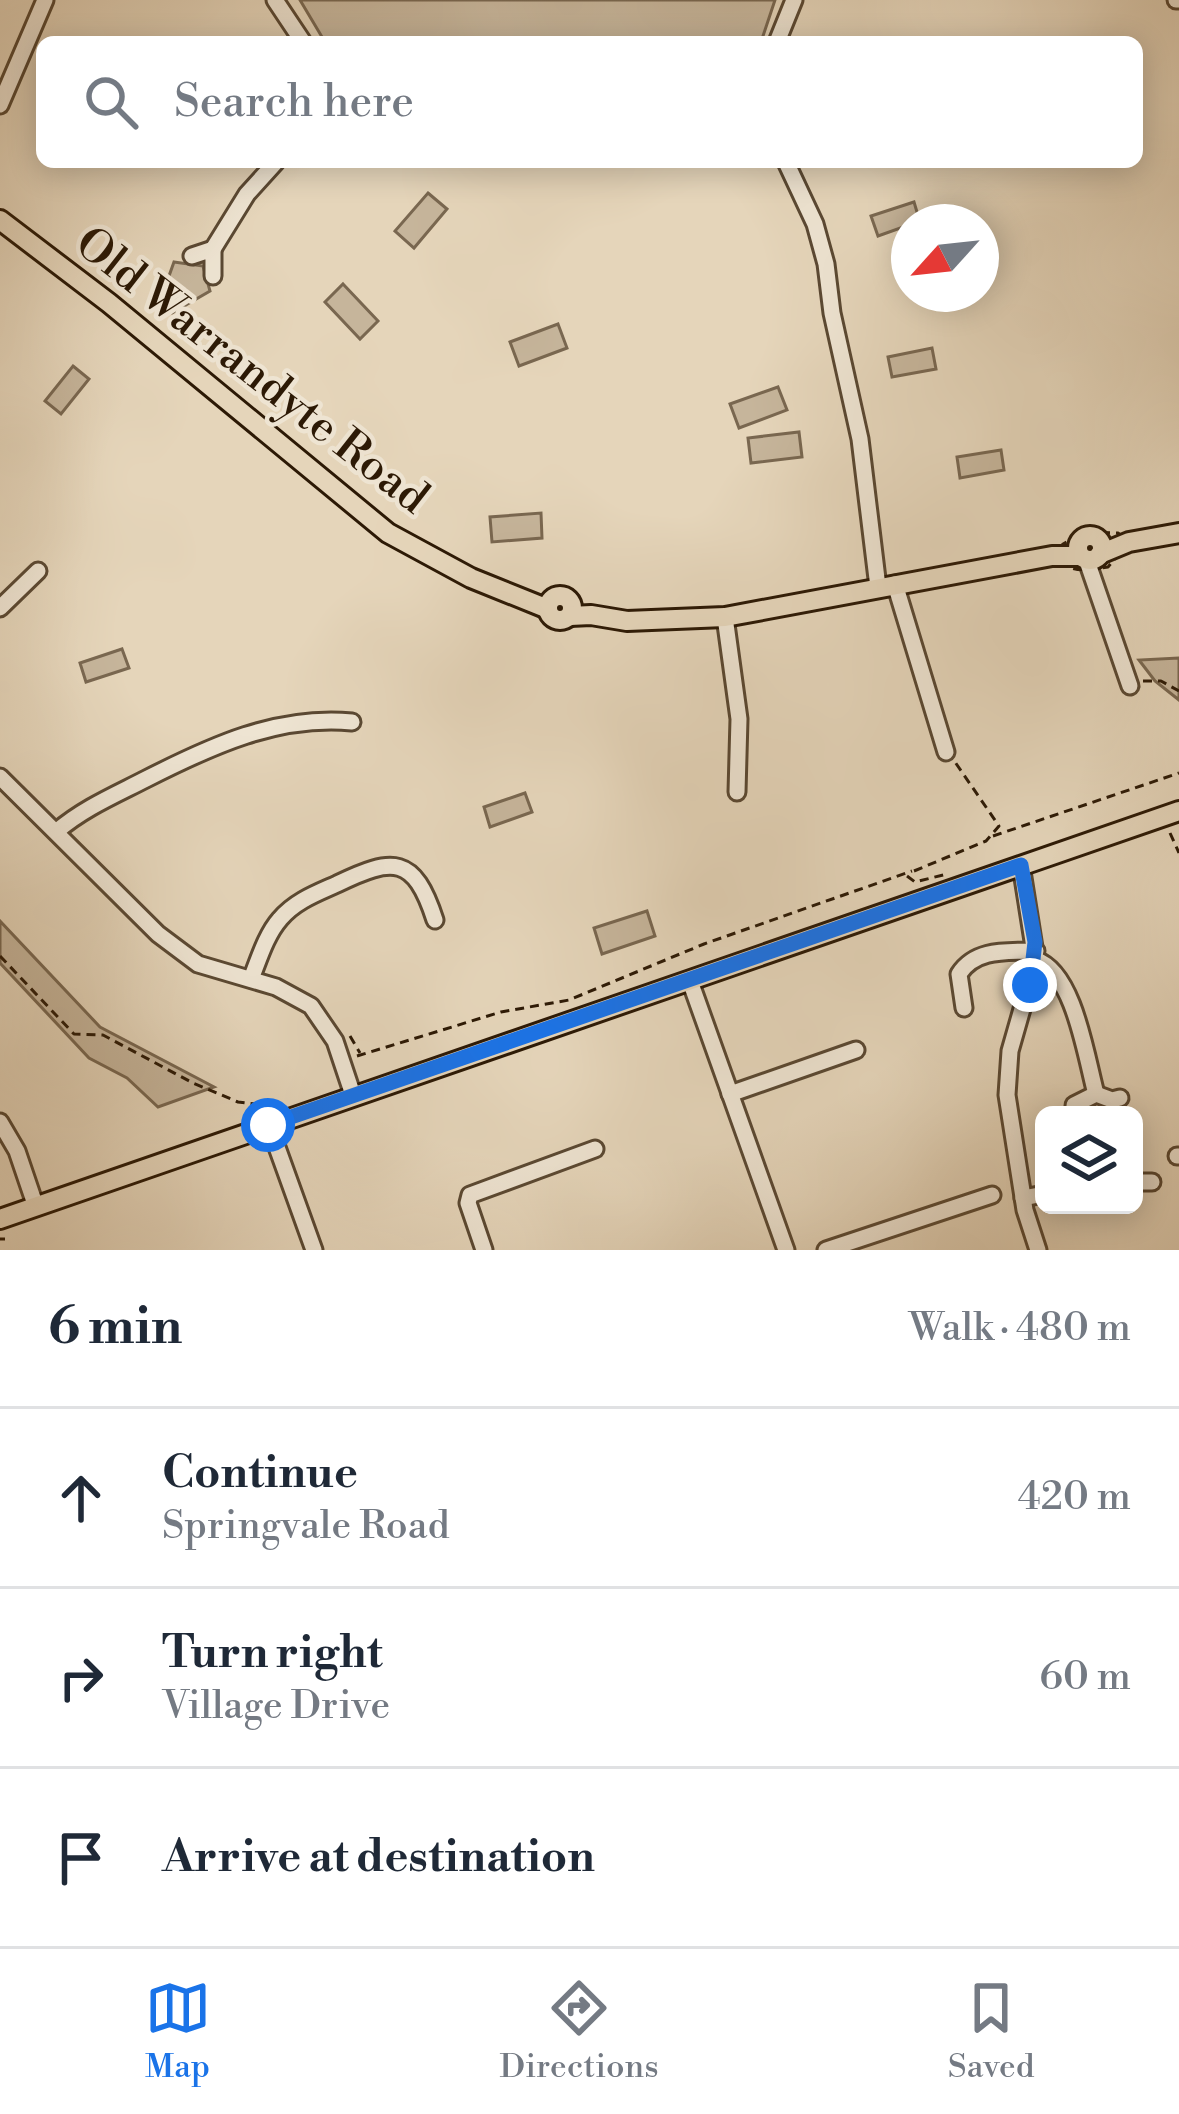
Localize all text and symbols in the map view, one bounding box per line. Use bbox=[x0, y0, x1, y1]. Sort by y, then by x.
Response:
search box bbox=[36, 36, 1143, 168]
icon: search bbox=[78, 69, 144, 135]
text: Search here bbox=[174, 74, 414, 131]
north arrow bbox=[891, 204, 999, 312]
street label: Old Warrandyte Road bbox=[63, 215, 440, 527]
route end bbox=[1003, 958, 1057, 1012]
route start bbox=[241, 1098, 295, 1152]
map controls bbox=[1035, 1106, 1143, 1214]
button: layers bbox=[1035, 1106, 1143, 1214]
text: 6 min bbox=[48, 1296, 182, 1360]
text: Walk · 480 m bbox=[909, 1304, 1131, 1353]
text: Continue bbox=[162, 1445, 358, 1502]
icon: ahead bbox=[48, 1465, 114, 1531]
text: 420 m bbox=[1018, 1473, 1131, 1522]
text: Springvale Road bbox=[162, 1502, 450, 1551]
text: Turn right bbox=[162, 1625, 383, 1682]
icon: right bbox=[48, 1645, 114, 1711]
text: 60 m bbox=[1039, 1653, 1131, 1702]
text: Village Drive bbox=[162, 1682, 390, 1731]
icon: arrive bbox=[48, 1825, 114, 1891]
text: Arrive at destination bbox=[162, 1829, 595, 1886]
tab: Map bbox=[145, 1975, 211, 2088]
tab: Directions bbox=[500, 1975, 659, 2088]
tab: Saved bbox=[948, 1975, 1034, 2088]

